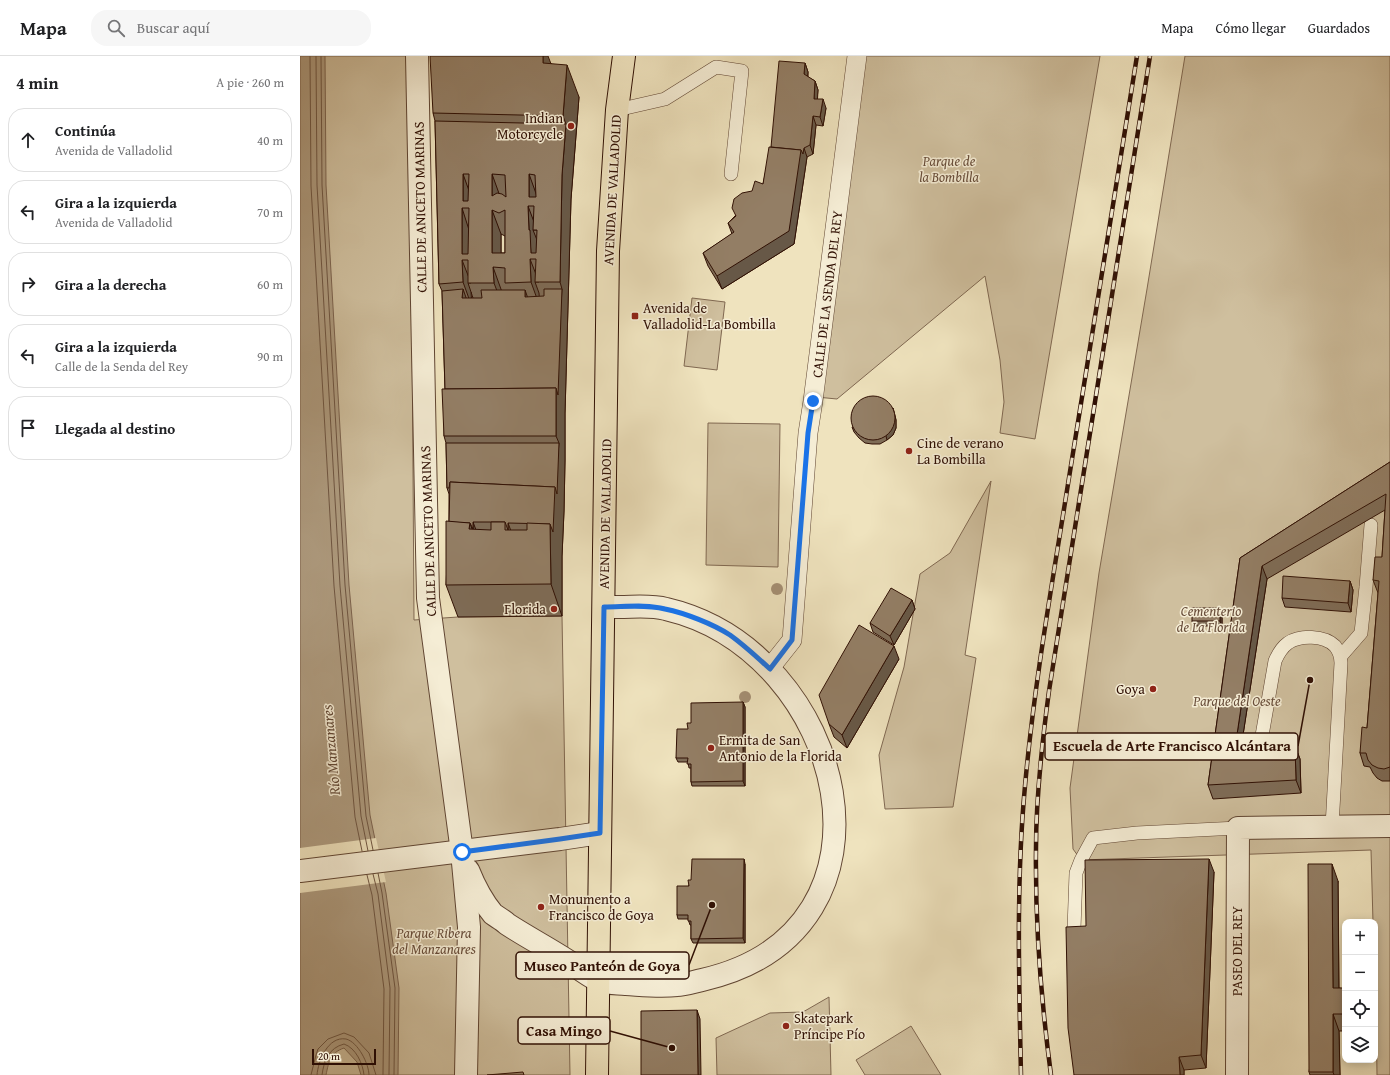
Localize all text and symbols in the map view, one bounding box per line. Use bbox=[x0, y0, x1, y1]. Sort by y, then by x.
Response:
search box bbox=[91, 10, 371, 46]
text: Mapa bbox=[20, 14, 67, 42]
icon: search bbox=[105, 17, 127, 39]
text: Buscar aquí bbox=[137, 17, 210, 38]
text: Mapa bbox=[1161, 18, 1193, 38]
text: Cómo llegar bbox=[1215, 18, 1286, 38]
text: Guardados bbox=[1308, 18, 1370, 38]
text: 4 min bbox=[16, 70, 58, 95]
text: A pie · 260 m bbox=[216, 73, 284, 92]
place label: Indian Motorcycle bbox=[497, 108, 563, 144]
street label: AVENIDA DE VALLADOLID bbox=[598, 114, 626, 266]
text: Continúa bbox=[55, 120, 116, 141]
street label: CALLE DE ANICETO MARINAS bbox=[409, 121, 431, 293]
marker: Indian Motorcycle bbox=[566, 121, 576, 131]
icon: ahead bbox=[17, 129, 39, 151]
text: 40 m bbox=[257, 131, 283, 150]
text: Avenida de Valladolid bbox=[55, 141, 172, 160]
park label: Parque de la Bombilla bbox=[919, 151, 979, 187]
text: Gira a la izquierda bbox=[55, 192, 177, 213]
icon: left bbox=[17, 201, 39, 223]
text: 70 m bbox=[257, 203, 283, 222]
street label: CALLE DE LA SENDA DEL REY bbox=[807, 209, 847, 379]
text: Avenida de Valladolid bbox=[55, 213, 172, 232]
icon: right bbox=[17, 273, 39, 295]
text: Gira a la derecha bbox=[55, 274, 166, 295]
text: 60 m bbox=[257, 275, 283, 294]
place label: Avenida de Valladolid-La Bombilla bbox=[643, 298, 776, 334]
marker: Avenida de Valladolid-La Bombilla bbox=[630, 311, 640, 321]
text: Gira a la izquierda bbox=[55, 336, 177, 357]
icon: left bbox=[17, 345, 39, 367]
text: 90 m bbox=[257, 347, 283, 366]
text: Calle de la Senda del Rey bbox=[55, 357, 188, 376]
route end bbox=[804, 392, 822, 410]
icon: arrive bbox=[17, 417, 39, 439]
text: Llegada al destino bbox=[55, 418, 175, 439]
place label: Cine de verano La Bombilla bbox=[917, 433, 1004, 469]
street label: AVENIDA DE VALLADOLID bbox=[594, 439, 616, 589]
street label: CALLE DE ANICETO MARINAS bbox=[415, 445, 441, 617]
marker: Cine de verano La Bombilla bbox=[904, 446, 914, 456]
place label: Florida bbox=[504, 599, 546, 619]
park label: Cementerio de La Florida bbox=[1177, 601, 1246, 637]
marker: Florida bbox=[549, 604, 559, 614]
place label: Goya bbox=[1116, 679, 1145, 699]
marker: Goya bbox=[1148, 684, 1158, 694]
park label: Parque del Oeste bbox=[1192, 691, 1281, 711]
water label: Río Manzanares bbox=[316, 703, 345, 797]
place label: Ermita de San Antonio de la Florida bbox=[719, 730, 842, 766]
callout: Escuela de Arte Francisco Alcántara bbox=[1045, 733, 1298, 760]
text: Escuela de Arte Francisco Alcántara bbox=[1053, 735, 1291, 756]
marker: Ermita de San Antonio de la Florida bbox=[706, 743, 716, 753]
route start bbox=[453, 843, 471, 861]
place label: Monumento a Francisco de Goya bbox=[549, 889, 654, 925]
marker: Monumento a Francisco de Goya bbox=[536, 902, 546, 912]
street label: PASEO DEL REY bbox=[1227, 906, 1247, 996]
map controls bbox=[1342, 919, 1378, 1063]
button: + bbox=[1342, 919, 1378, 955]
park label: Parque Ribera del Manzanares bbox=[392, 923, 476, 959]
callout: Museo Panteón de Goya bbox=[516, 952, 689, 979]
text: Museo Panteón de Goya bbox=[524, 955, 681, 976]
button: − bbox=[1342, 955, 1378, 991]
button: locate bbox=[1342, 991, 1378, 1027]
place label: Skatepark Príncipe Pío bbox=[794, 1008, 865, 1044]
callout: Casa Mingo bbox=[518, 1017, 610, 1044]
text: Casa Mingo bbox=[526, 1020, 602, 1041]
marker: Skatepark Príncipe Pío bbox=[781, 1021, 791, 1031]
button: layers bbox=[1342, 1027, 1378, 1063]
scale bar bbox=[312, 1047, 376, 1066]
text: 20 m bbox=[318, 1048, 340, 1064]

